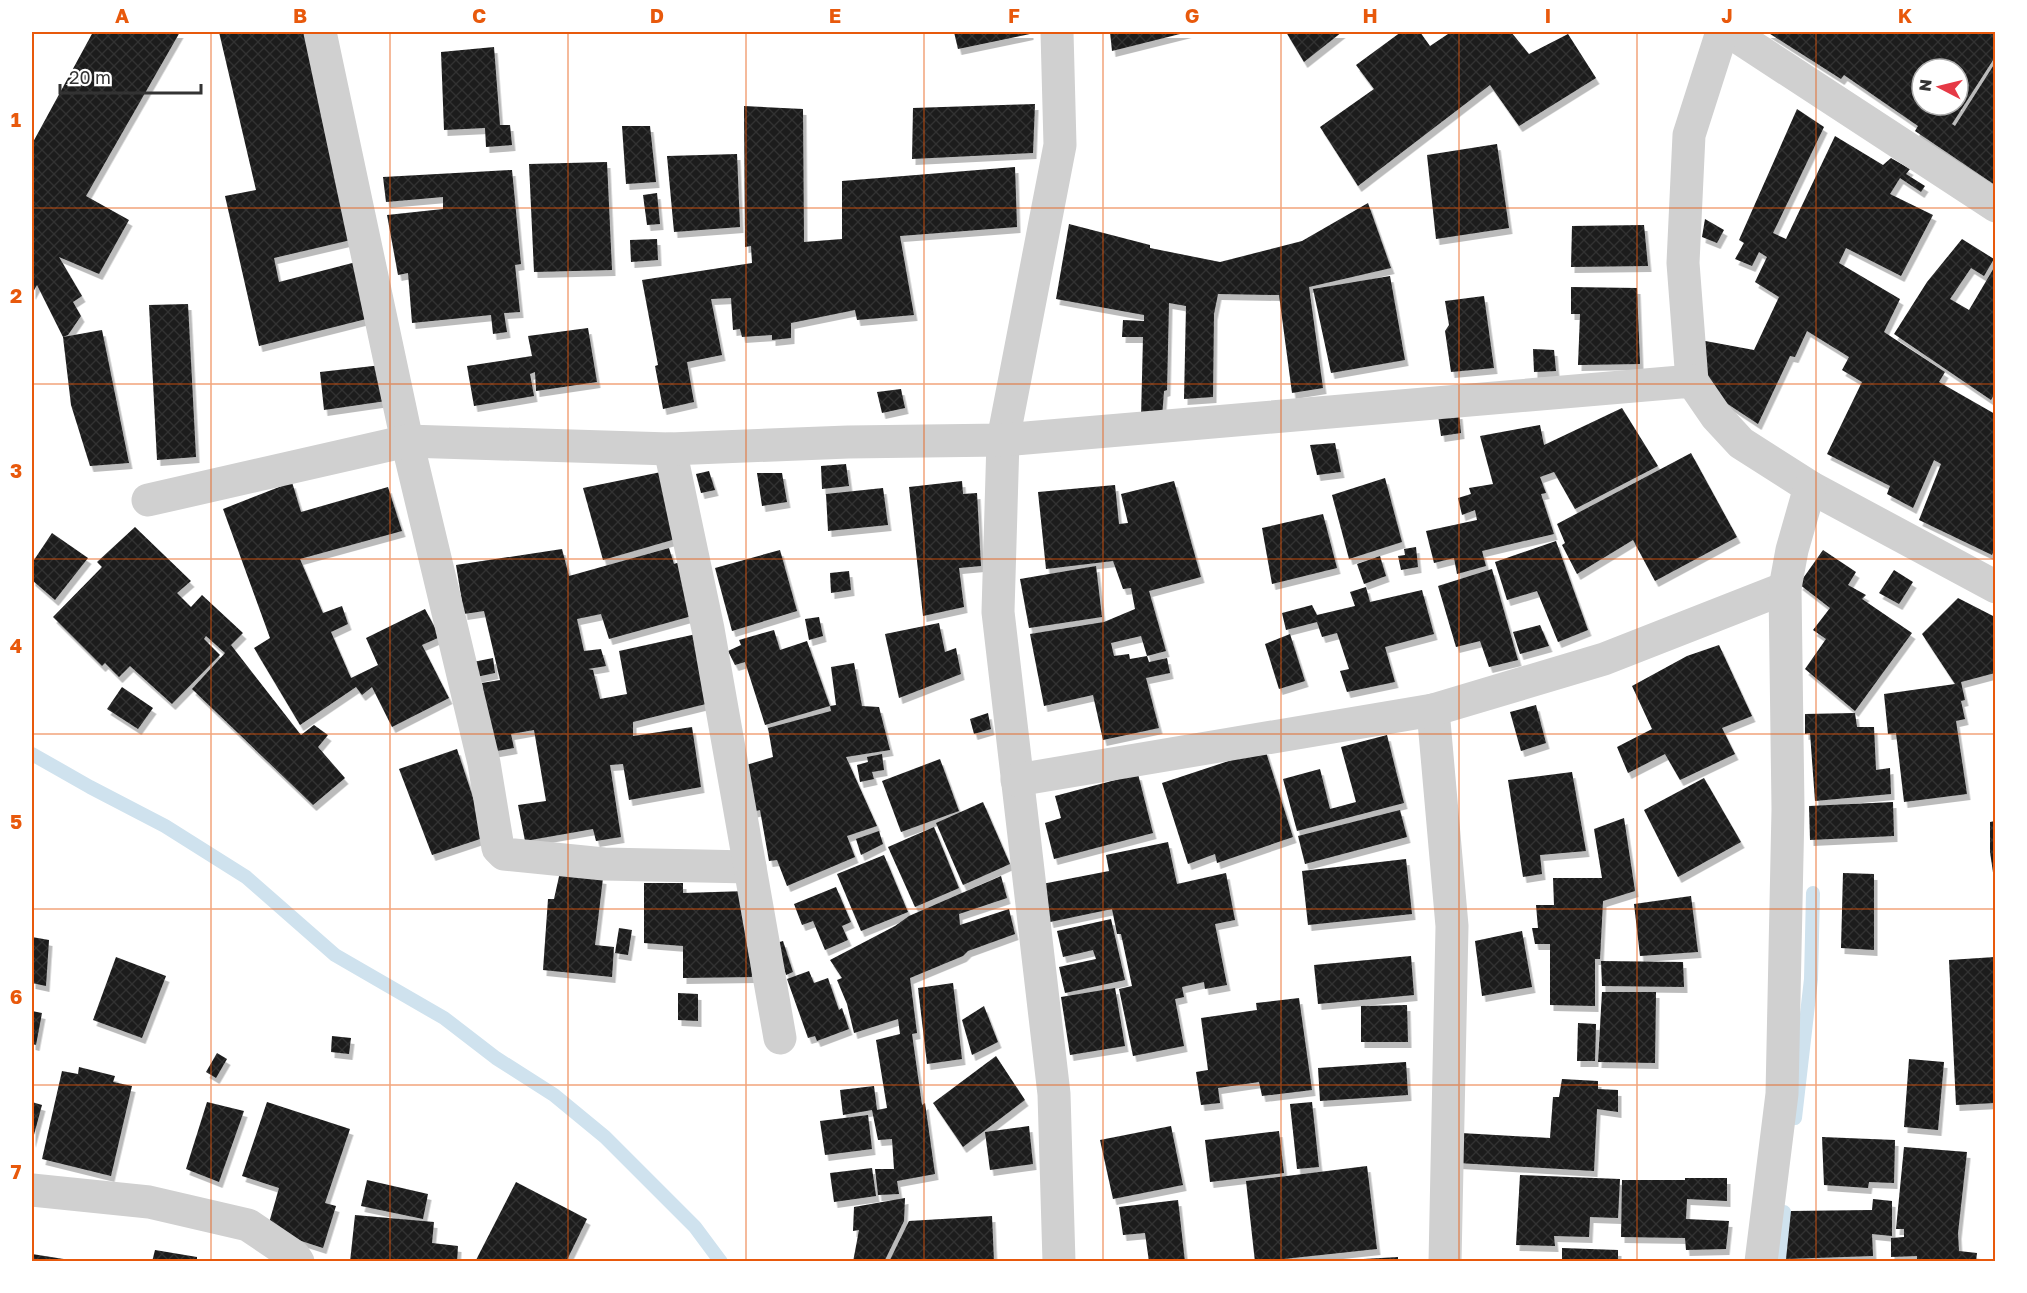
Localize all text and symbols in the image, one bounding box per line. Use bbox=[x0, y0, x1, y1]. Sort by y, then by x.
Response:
text: A bbox=[115, 3, 129, 27]
text: B bbox=[293, 3, 307, 27]
text: C bbox=[472, 3, 486, 27]
text: D bbox=[650, 3, 664, 27]
text: E bbox=[829, 3, 841, 27]
text: F bbox=[1008, 3, 1020, 27]
text: G bbox=[1185, 3, 1199, 27]
text: H bbox=[1362, 3, 1378, 27]
text: I bbox=[1545, 3, 1551, 27]
text: J bbox=[1721, 3, 1733, 27]
text: K bbox=[1898, 3, 1913, 27]
scale bar bbox=[60, 57, 201, 95]
north arrow bbox=[1910, 57, 1970, 117]
text: 20 m bbox=[69, 66, 111, 88]
text: N bbox=[1914, 78, 1936, 92]
text: 1 bbox=[11, 107, 21, 131]
text: 2 bbox=[10, 283, 22, 307]
text: 3 bbox=[10, 458, 22, 482]
text: 4 bbox=[10, 633, 22, 657]
text: 5 bbox=[10, 809, 22, 833]
text: 6 bbox=[10, 984, 22, 1008]
text: 7 bbox=[11, 1159, 22, 1183]

